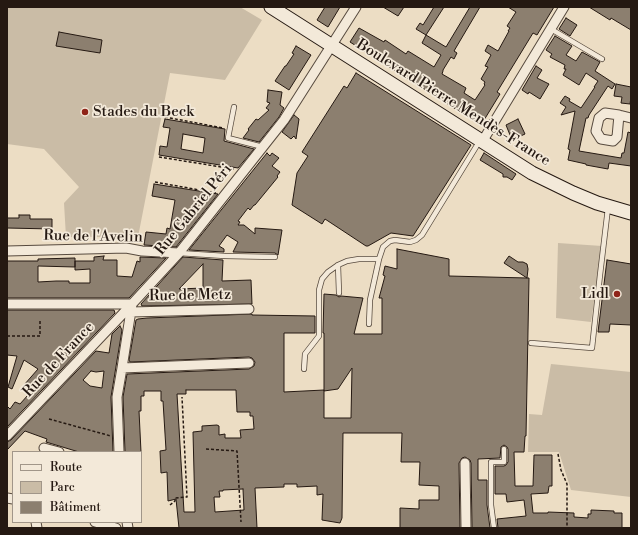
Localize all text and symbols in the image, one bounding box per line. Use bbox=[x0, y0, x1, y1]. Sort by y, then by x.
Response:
street label: Boulevard Pierre Mendès-France bbox=[353, 36, 553, 170]
place label: Stades du Beck bbox=[93, 103, 194, 121]
marker: Stades du Beck bbox=[80, 107, 90, 117]
street label: Rue Gabriel Péri bbox=[152, 161, 236, 259]
street label: Rue de l'Avelin bbox=[43, 227, 143, 247]
place label: Lidl bbox=[581, 285, 609, 303]
street label: Rue de Metz bbox=[149, 286, 231, 306]
marker: Lidl bbox=[612, 289, 622, 299]
street label: Rue de France bbox=[19, 319, 99, 401]
legend bbox=[12, 451, 142, 523]
text: Route bbox=[50, 460, 82, 475]
text: Parc bbox=[50, 480, 75, 495]
text: Bâtiment bbox=[50, 500, 101, 515]

